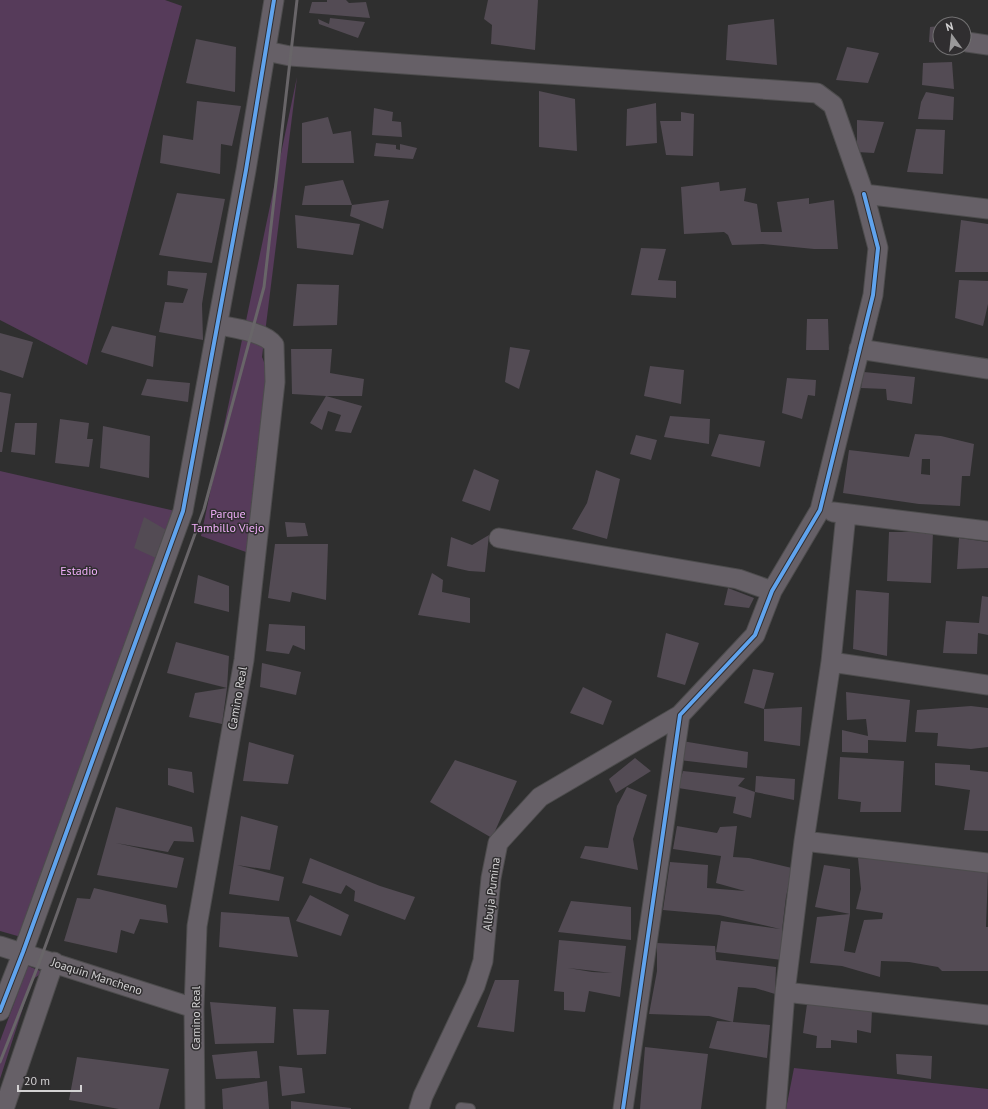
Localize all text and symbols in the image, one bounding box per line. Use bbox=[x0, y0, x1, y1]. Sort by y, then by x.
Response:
north arrow bbox=[932, 16, 972, 56]
text: N bbox=[944, 19, 955, 34]
park label: Parque Tambillo Viejo bbox=[192, 506, 264, 535]
park label: Estadio bbox=[60, 563, 98, 578]
street label: Camino Real bbox=[224, 665, 250, 731]
street label: Albuja Pumina bbox=[479, 856, 503, 932]
street label: Joaquin Mancheno bbox=[49, 954, 144, 998]
street label: Camino Real bbox=[188, 986, 203, 1050]
scale bar bbox=[18, 1067, 81, 1093]
text: 20 m bbox=[24, 1073, 50, 1088]

